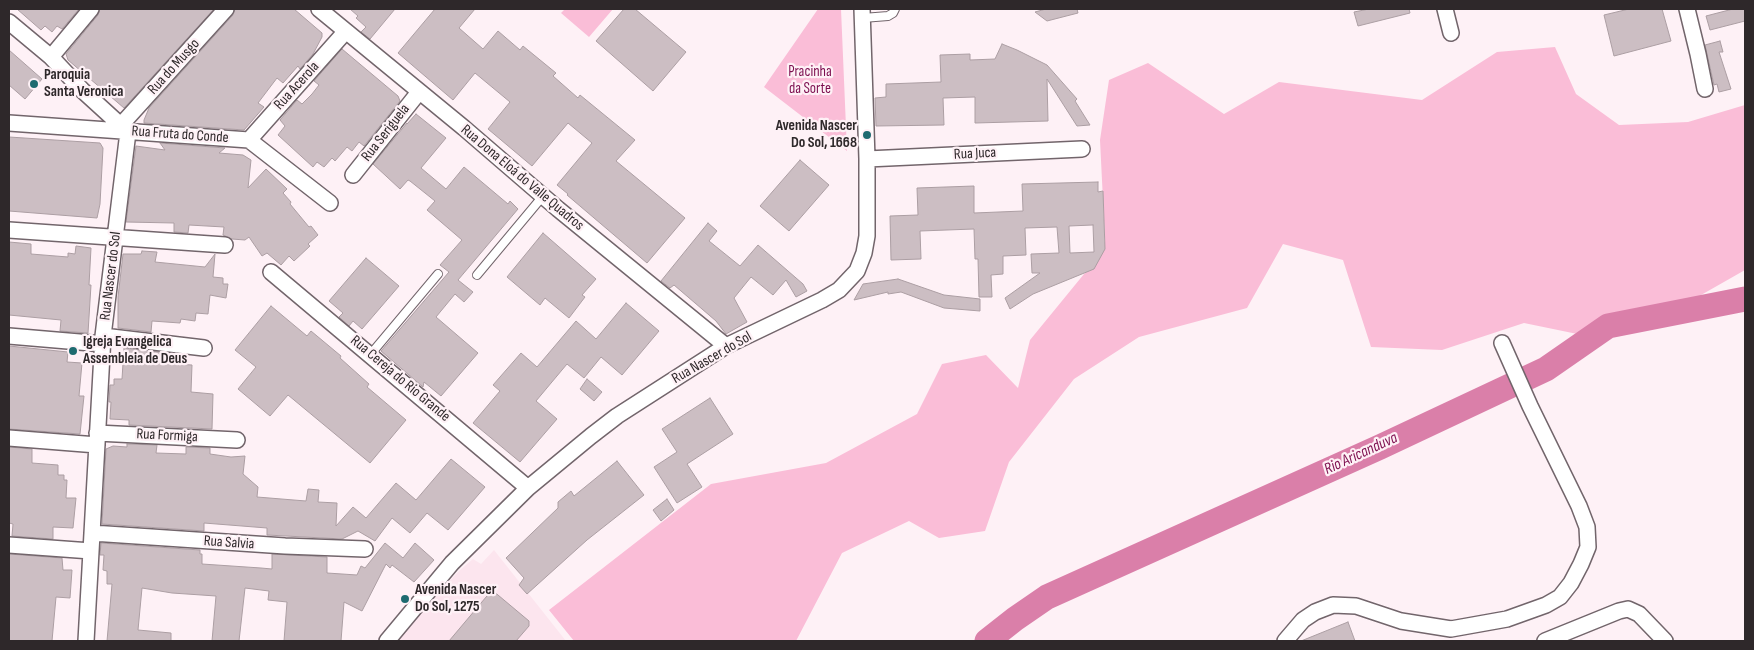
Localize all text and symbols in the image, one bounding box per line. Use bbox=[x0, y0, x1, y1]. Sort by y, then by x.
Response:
street label: Rua do Musgo bbox=[144, 35, 204, 99]
street label: Rua Acerola bbox=[271, 58, 323, 114]
park label: Pracinha da Sorte bbox=[788, 63, 832, 98]
place label: Paroquia Santa Veronica bbox=[44, 66, 123, 101]
marker: Paroquia Santa Veronica bbox=[28, 78, 40, 90]
street label: Rua Seriguela bbox=[358, 101, 414, 165]
place label: Avenida Nascer Do Sol, 1668 bbox=[776, 117, 857, 152]
street label: Rua Dona Eloá do Valle Quadros bbox=[457, 121, 587, 235]
street label: Rua Fruta do Conde bbox=[131, 123, 229, 147]
marker: Avenida Nascer Do Sol, 1668 bbox=[861, 129, 873, 141]
street label: Rua Juca bbox=[953, 144, 997, 164]
street label: Rua Nascer do Sol bbox=[97, 231, 125, 321]
street label: Rua Nascer do Sol bbox=[669, 328, 755, 388]
street label: Rua Cereja do Rio Grande bbox=[346, 332, 454, 426]
place label: Igreja Evangelica Assembleia de Deus bbox=[83, 333, 187, 368]
marker: Igreja Evangelica Assembleia de Deus bbox=[67, 345, 79, 357]
street label: Rua Formiga bbox=[136, 425, 198, 447]
water label: Rio Aricanduva bbox=[1321, 429, 1401, 479]
street label: Rua Salvia bbox=[203, 532, 255, 554]
place label: Avenida Nascer Do Sol, 1275 bbox=[415, 581, 496, 616]
marker: Avenida Nascer Do Sol, 1275 bbox=[399, 593, 411, 605]

